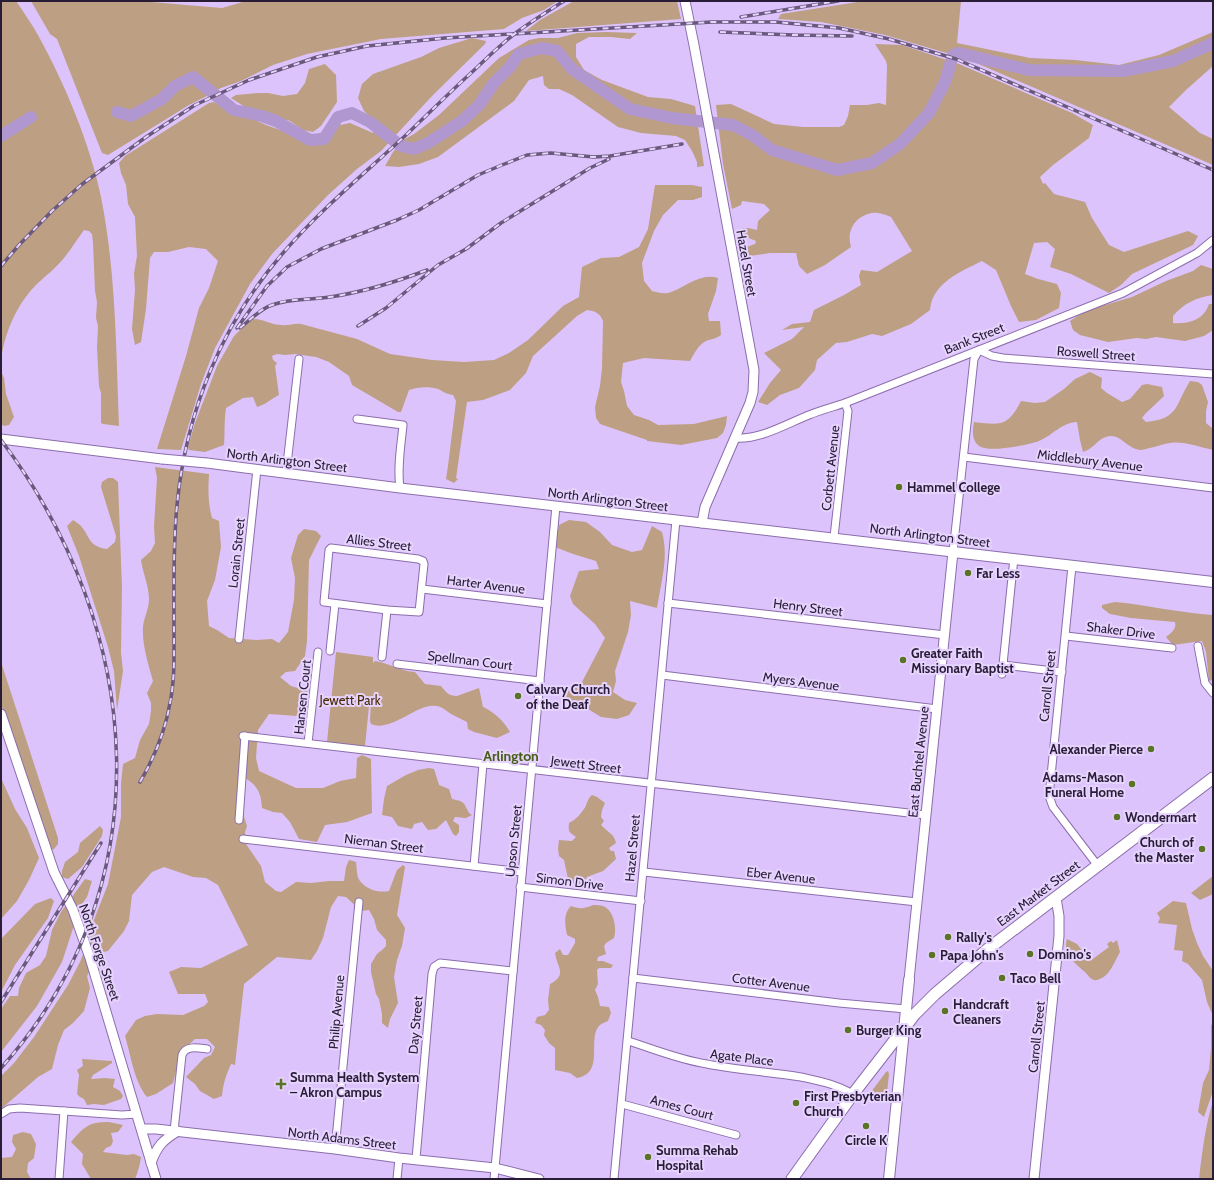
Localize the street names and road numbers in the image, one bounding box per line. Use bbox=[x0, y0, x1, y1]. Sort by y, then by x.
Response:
street label: Hazel Street bbox=[733, 228, 761, 298]
street label: Bank Street bbox=[942, 318, 1007, 357]
street label: Roswell Street bbox=[1056, 342, 1136, 364]
street label: Corbett Avenue bbox=[818, 424, 842, 512]
street label: North Arlington Street bbox=[226, 445, 349, 475]
street label: Middlebury Avenue bbox=[1036, 446, 1144, 474]
street label: North Arlington Street bbox=[547, 484, 670, 514]
street label: Lorain Street bbox=[224, 517, 248, 589]
street label: North Arlington Street bbox=[869, 520, 992, 550]
street label: Allies Street bbox=[346, 530, 413, 554]
street label: Harter Avenue bbox=[446, 571, 526, 597]
street label: Henry Street bbox=[772, 595, 844, 619]
street label: Shaker Drive bbox=[1086, 618, 1157, 642]
street label: Spellman Court bbox=[427, 647, 514, 673]
street label: Carroll Street bbox=[1035, 649, 1059, 723]
street label: Hansen Court bbox=[290, 658, 314, 735]
street label: Myers Avenue bbox=[762, 668, 841, 694]
street label: East Buchtel Avenue bbox=[904, 705, 932, 818]
street label: Jewett Street bbox=[549, 752, 623, 776]
street label: Upson Street bbox=[501, 803, 525, 878]
street label: Hazel Street bbox=[621, 813, 643, 882]
street label: Nieman Street bbox=[343, 830, 425, 856]
street label: East Market Street bbox=[993, 856, 1083, 929]
street label: Eber Avenue bbox=[746, 863, 817, 887]
street label: Simon Drive bbox=[535, 869, 605, 893]
street label: North Forge Street bbox=[76, 901, 124, 1003]
street label: Cotter Avenue bbox=[731, 969, 811, 995]
street label: Philip Avenue bbox=[325, 974, 347, 1050]
street label: Day Street bbox=[404, 995, 426, 1055]
street label: Carroll Street bbox=[1024, 1000, 1048, 1074]
street label: Agate Place bbox=[709, 1045, 775, 1069]
street label: Ames Court bbox=[649, 1091, 716, 1123]
street label: North Adams Street bbox=[287, 1123, 398, 1153]

